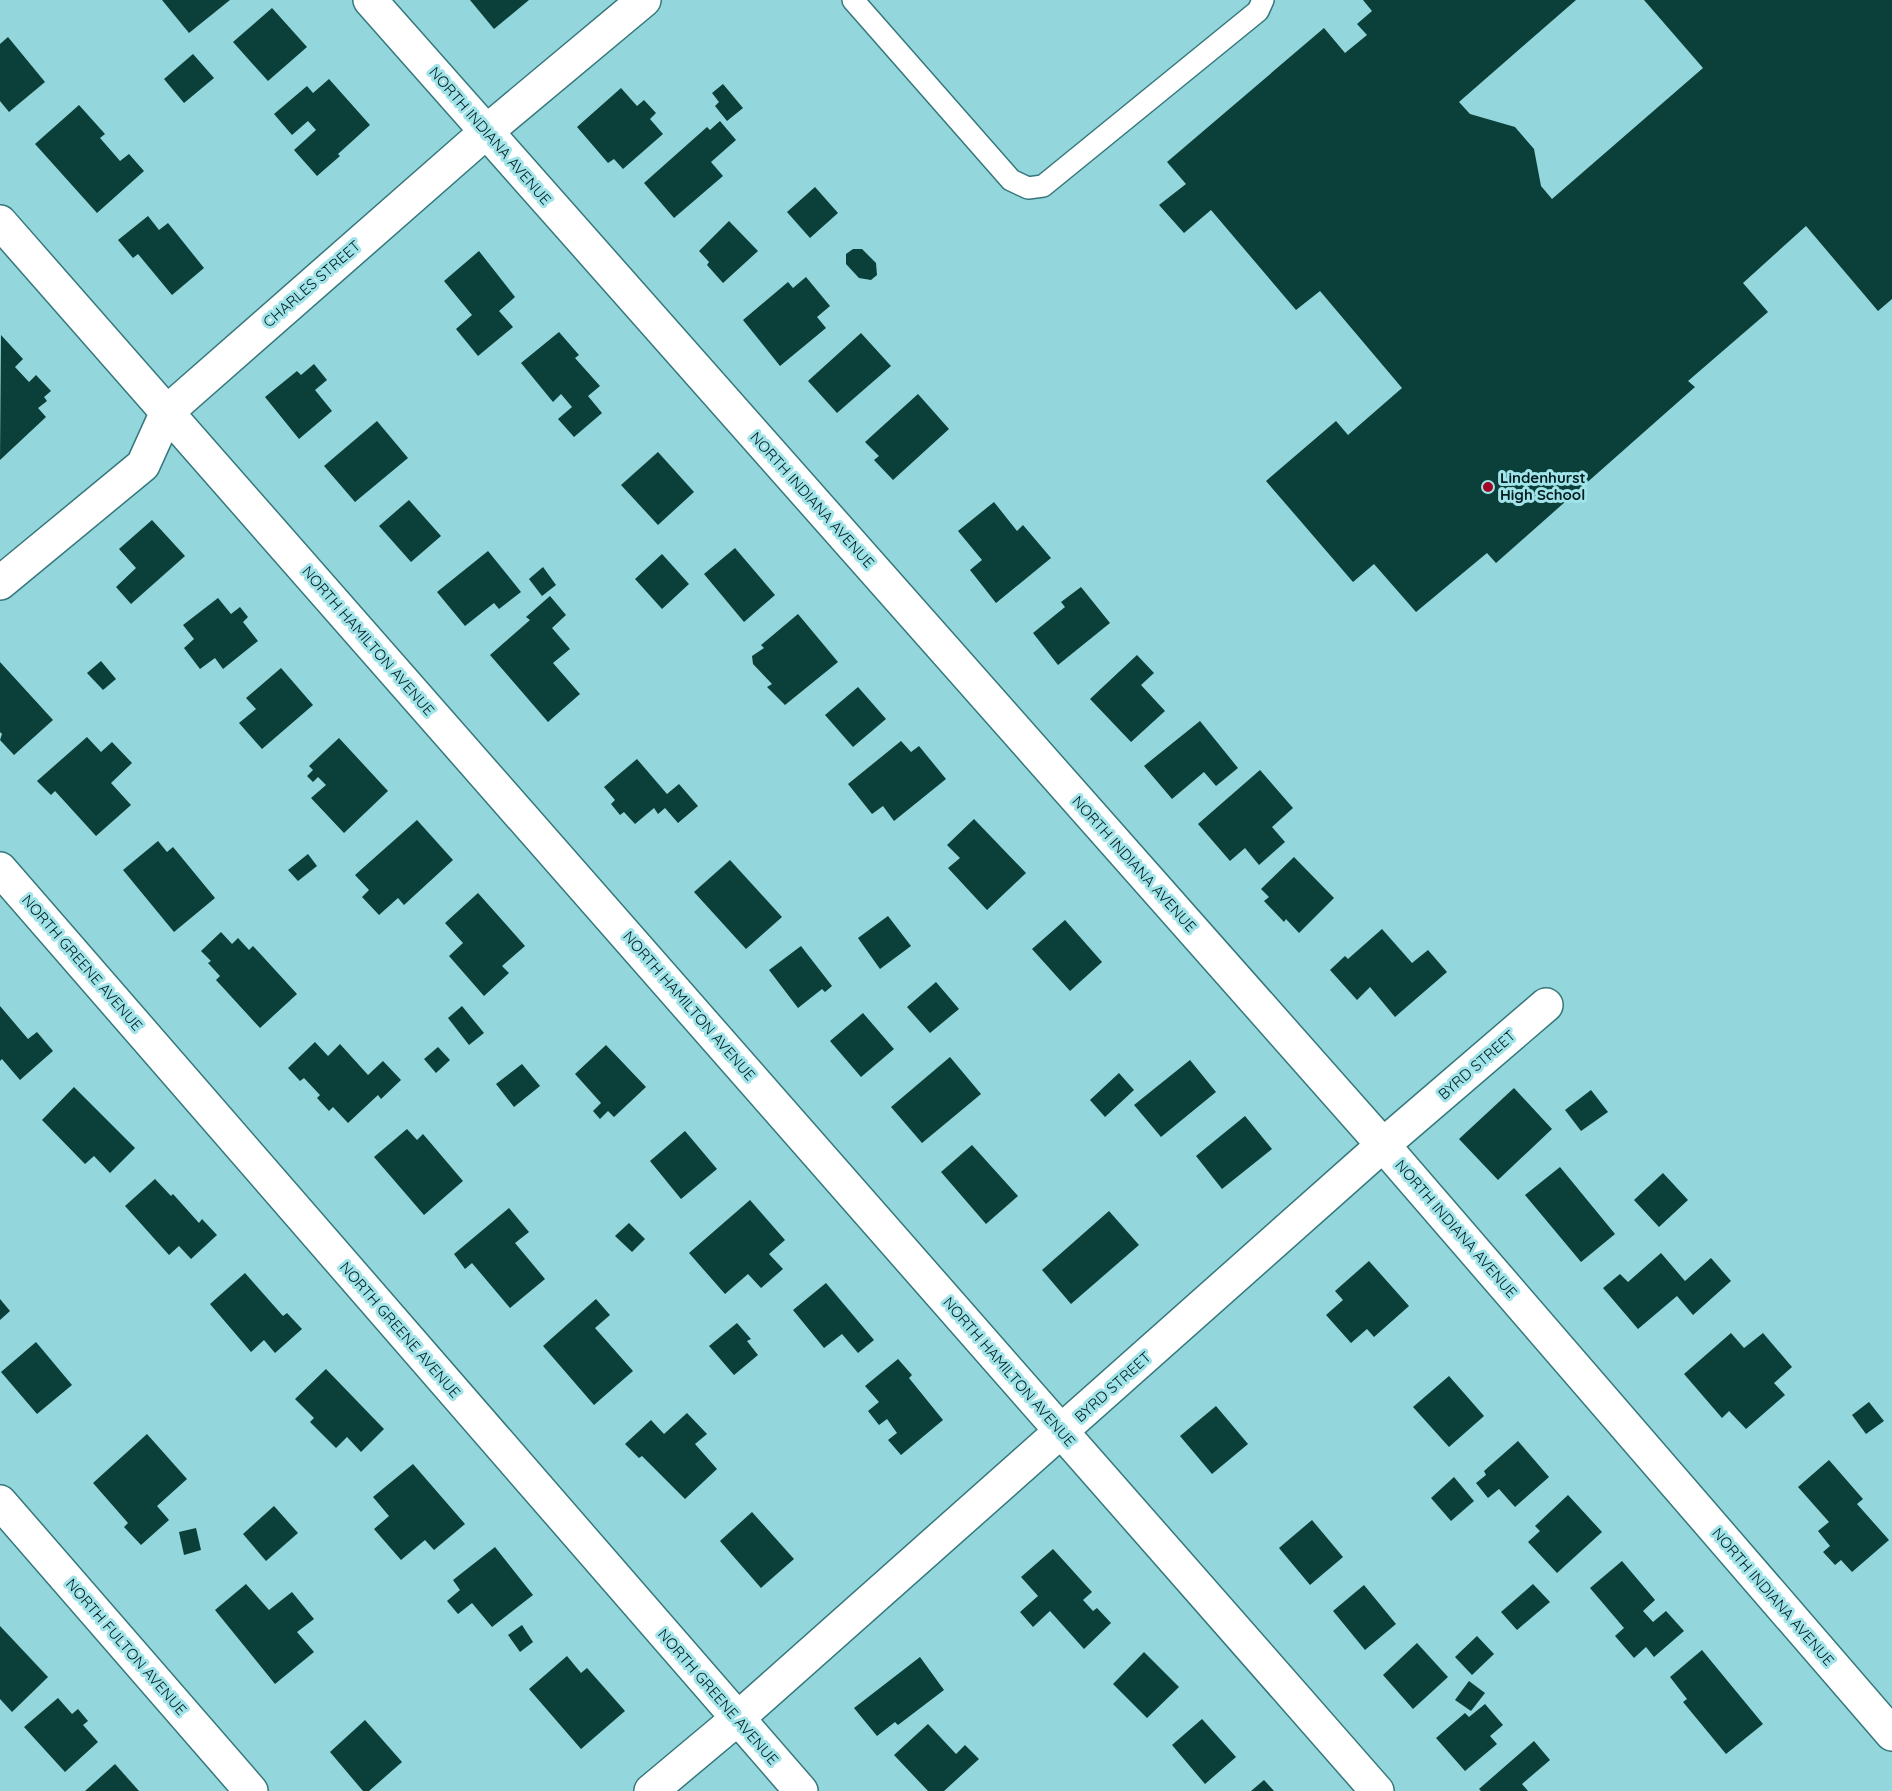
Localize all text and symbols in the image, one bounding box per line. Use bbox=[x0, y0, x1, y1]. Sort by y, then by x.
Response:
street label: NORTH INDIANA AVENUE bbox=[425, 63, 556, 209]
street label: CHARLES STREET bbox=[259, 236, 364, 331]
street label: NORTH INDIANA AVENUE bbox=[746, 428, 879, 572]
place label: Lindenhurst High School bbox=[1500, 468, 1586, 504]
marker: Lindenhurst High School bbox=[1481, 480, 1495, 494]
street label: NORTH HAMILTON AVENUE bbox=[298, 562, 439, 719]
street label: NORTH INDIANA AVENUE bbox=[1068, 792, 1201, 936]
street label: NORTH GREENE AVENUE bbox=[18, 891, 147, 1035]
street label: NORTH HAMILTON AVENUE bbox=[619, 927, 760, 1084]
street label: BYRD STREET bbox=[1434, 1026, 1519, 1103]
street label: NORTH INDIANA AVENUE bbox=[1391, 1156, 1522, 1302]
street label: NORTH GREENE AVENUE bbox=[336, 1258, 465, 1402]
street label: NORTH HAMILTON AVENUE bbox=[939, 1293, 1080, 1450]
street label: BYRD STREET bbox=[1070, 1347, 1155, 1426]
street label: NORTH INDIANA AVENUE bbox=[1708, 1524, 1839, 1670]
street label: NORTH FULTON AVENUE bbox=[62, 1575, 191, 1719]
street label: NORTH GREENE AVENUE bbox=[654, 1625, 783, 1769]

